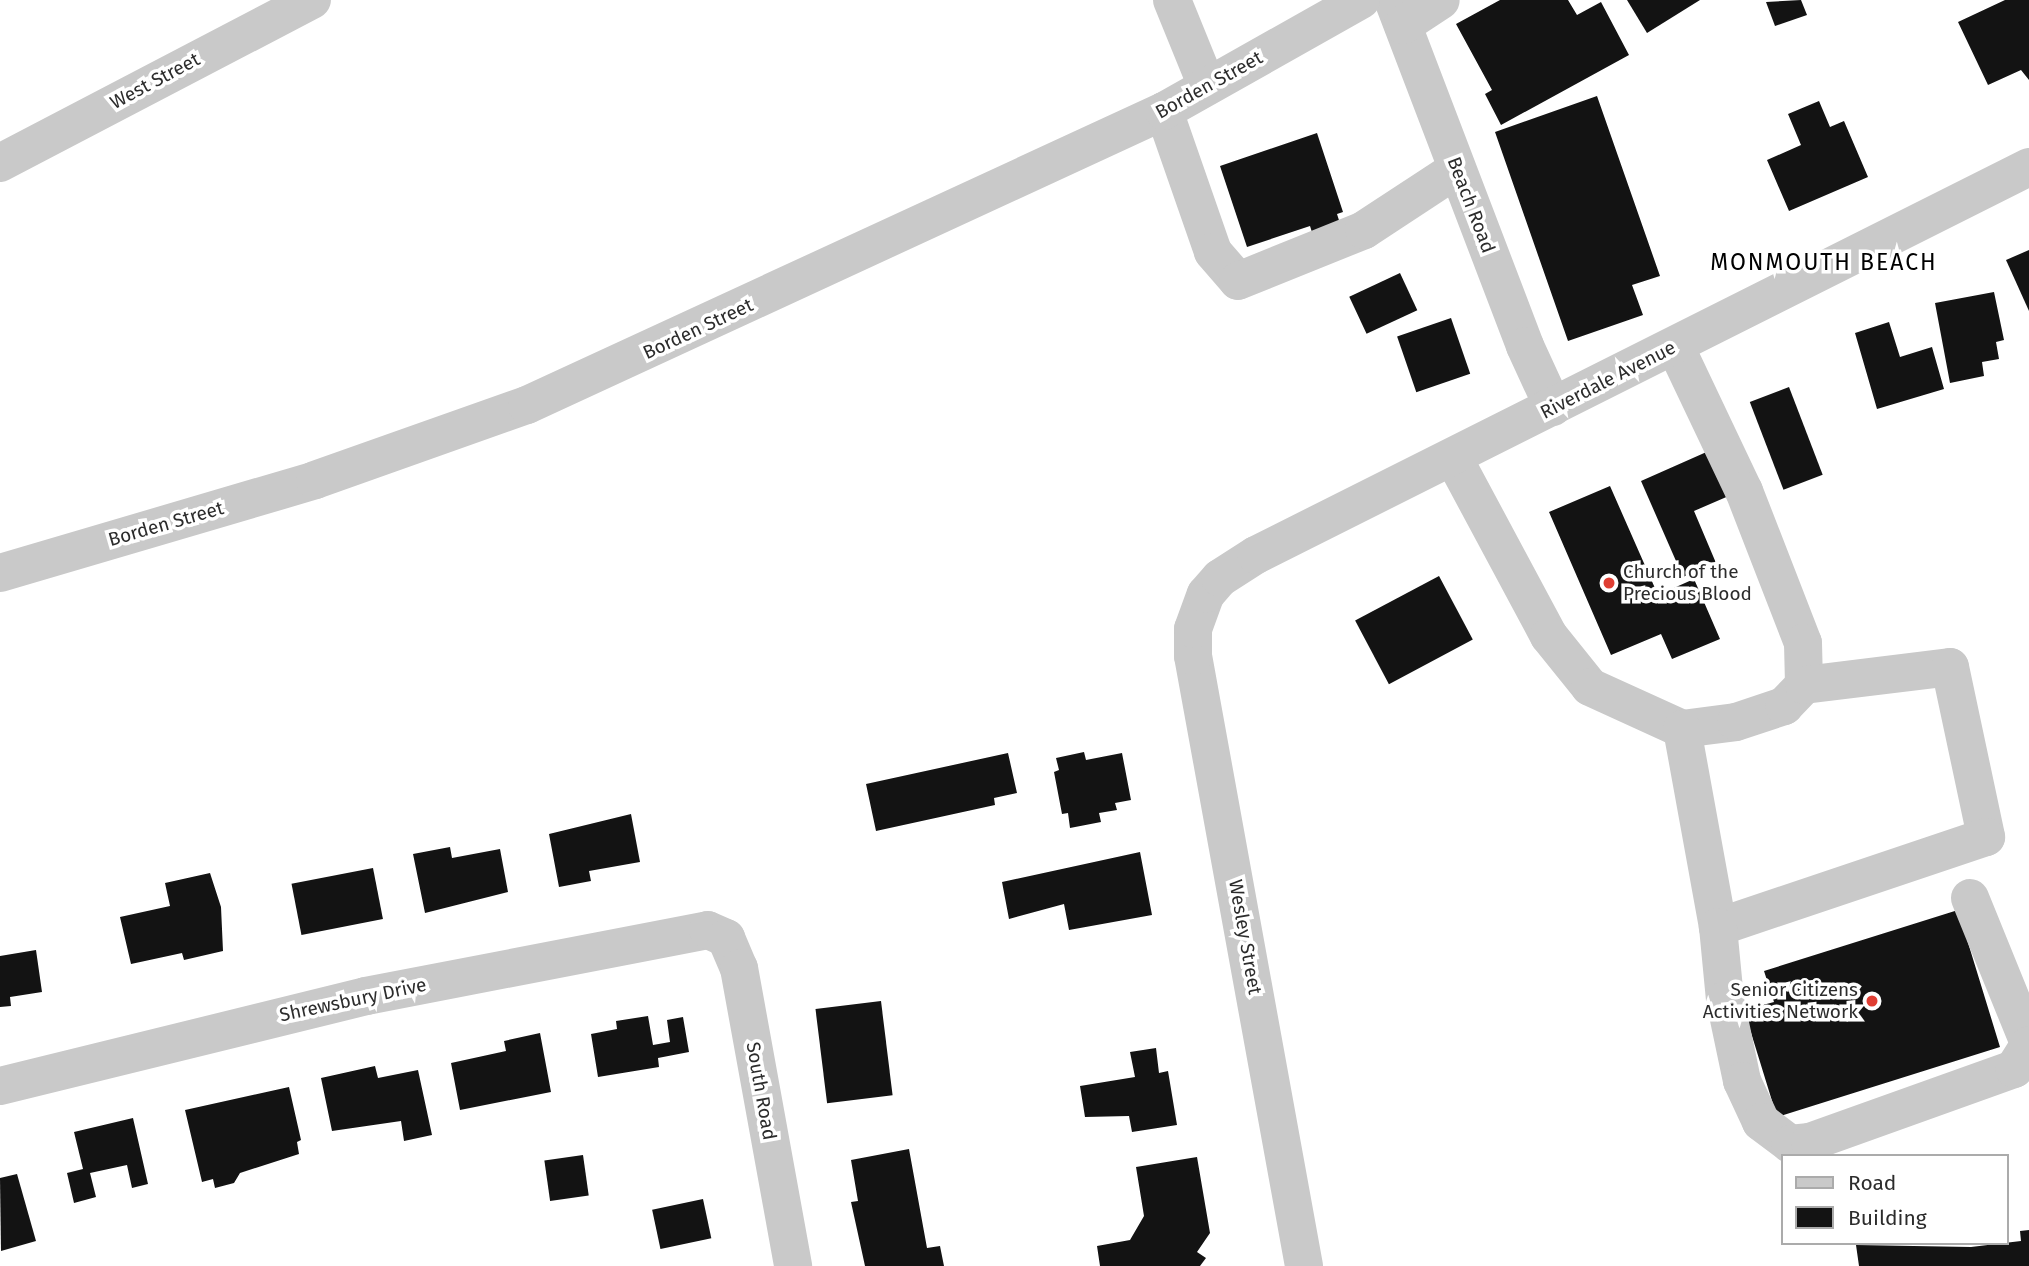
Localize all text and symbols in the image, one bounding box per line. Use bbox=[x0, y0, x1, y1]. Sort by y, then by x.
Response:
street label: Borden Street bbox=[1152, 46, 1266, 124]
street label: West Street bbox=[106, 48, 204, 114]
street label: Beach Road bbox=[1442, 154, 1500, 256]
district label: MONMOUTH BEACH bbox=[1712, 248, 1936, 276]
street label: Borden Street bbox=[639, 294, 757, 364]
street label: Riverdale Avenue bbox=[1537, 336, 1679, 424]
street label: Borden Street bbox=[106, 497, 226, 551]
place label: Church of the Precious Blood bbox=[1623, 561, 1752, 605]
marker: Church of the Precious Blood bbox=[1601, 575, 1617, 591]
street label: Wesley Street bbox=[1224, 878, 1266, 996]
street label: Shrewsbury Drive bbox=[277, 973, 429, 1027]
place label: Senior Citizens Activities Network bbox=[1703, 979, 1858, 1023]
marker: Senior Citizens Activities Network bbox=[1864, 993, 1880, 1009]
street label: South Road bbox=[741, 1040, 781, 1142]
legend bbox=[1780, 1154, 2008, 1245]
text: Road bbox=[1848, 1170, 1896, 1196]
text: Building bbox=[1848, 1205, 1927, 1231]

